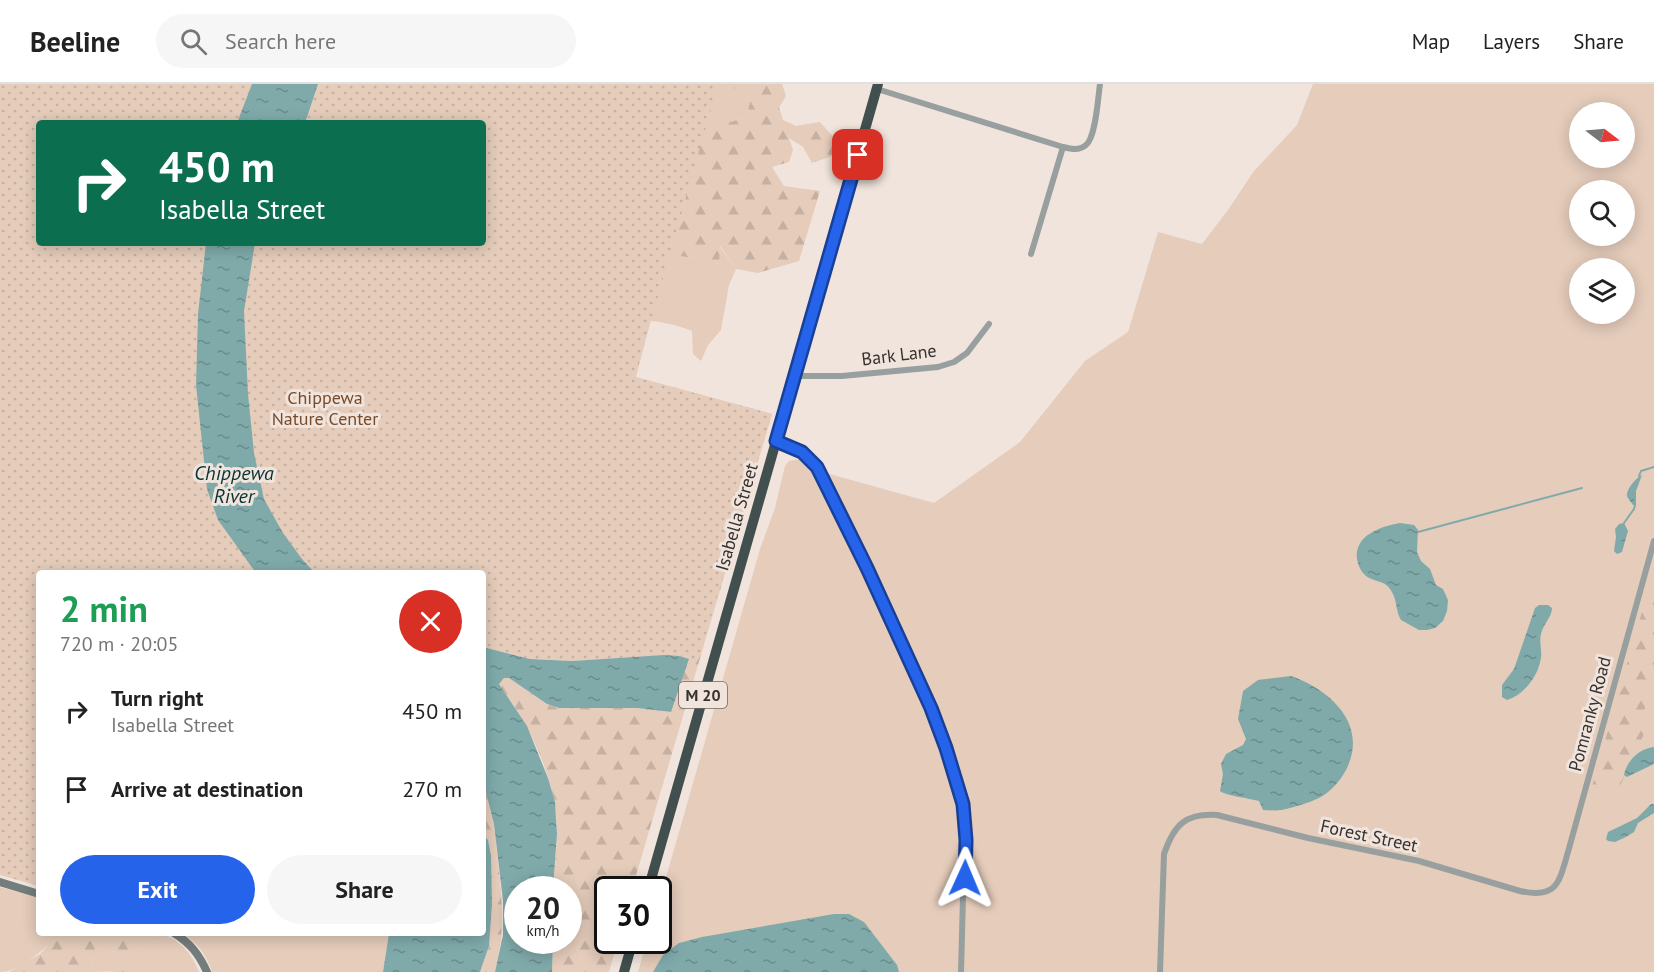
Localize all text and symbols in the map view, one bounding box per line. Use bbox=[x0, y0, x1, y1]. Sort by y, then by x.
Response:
search box bbox=[156, 14, 576, 68]
text: Beeline bbox=[30, 23, 120, 60]
icon: search bbox=[177, 25, 210, 58]
text: Search here bbox=[225, 27, 336, 55]
text: Map bbox=[1412, 28, 1450, 55]
text: Layers bbox=[1483, 28, 1540, 55]
text: Share bbox=[1573, 28, 1624, 55]
north arrow bbox=[1569, 102, 1635, 168]
map controls bbox=[1569, 102, 1635, 324]
pin bbox=[832, 129, 883, 180]
icon: arrive bbox=[841, 138, 874, 171]
text: 450 m bbox=[159, 139, 275, 194]
icon: right bbox=[60, 144, 138, 222]
button: search bbox=[1569, 180, 1635, 246]
text: Isabella Street bbox=[159, 192, 325, 226]
button: layers bbox=[1569, 258, 1635, 324]
street label: Bark Lane bbox=[860, 339, 938, 371]
park label: Chippewa Nature Center bbox=[272, 386, 378, 430]
water label: Chippewa River bbox=[194, 460, 274, 509]
street label: Isabella Street bbox=[710, 460, 763, 573]
text: 2 min bbox=[60, 585, 148, 632]
button: close bbox=[399, 590, 462, 653]
text: 720 m · 20:05 bbox=[60, 631, 178, 657]
street label: Pomranky Road bbox=[1563, 654, 1616, 774]
road number: M 20 bbox=[679, 682, 727, 708]
text: Turn right bbox=[111, 684, 203, 712]
icon: right bbox=[60, 695, 93, 728]
text: 450 m bbox=[402, 697, 462, 725]
text: Isabella Street bbox=[111, 712, 234, 738]
icon: arrive bbox=[60, 773, 93, 806]
text: Arrive at destination bbox=[111, 775, 303, 803]
text: 270 m bbox=[402, 775, 462, 803]
street label: Forest Street bbox=[1318, 814, 1420, 857]
position arrow bbox=[933, 846, 997, 910]
button: Exit bbox=[60, 855, 255, 924]
button: Share bbox=[267, 855, 462, 924]
speed limit sign: 30 bbox=[594, 876, 672, 954]
text: 20 bbox=[526, 888, 560, 927]
text: km/h bbox=[527, 921, 559, 940]

